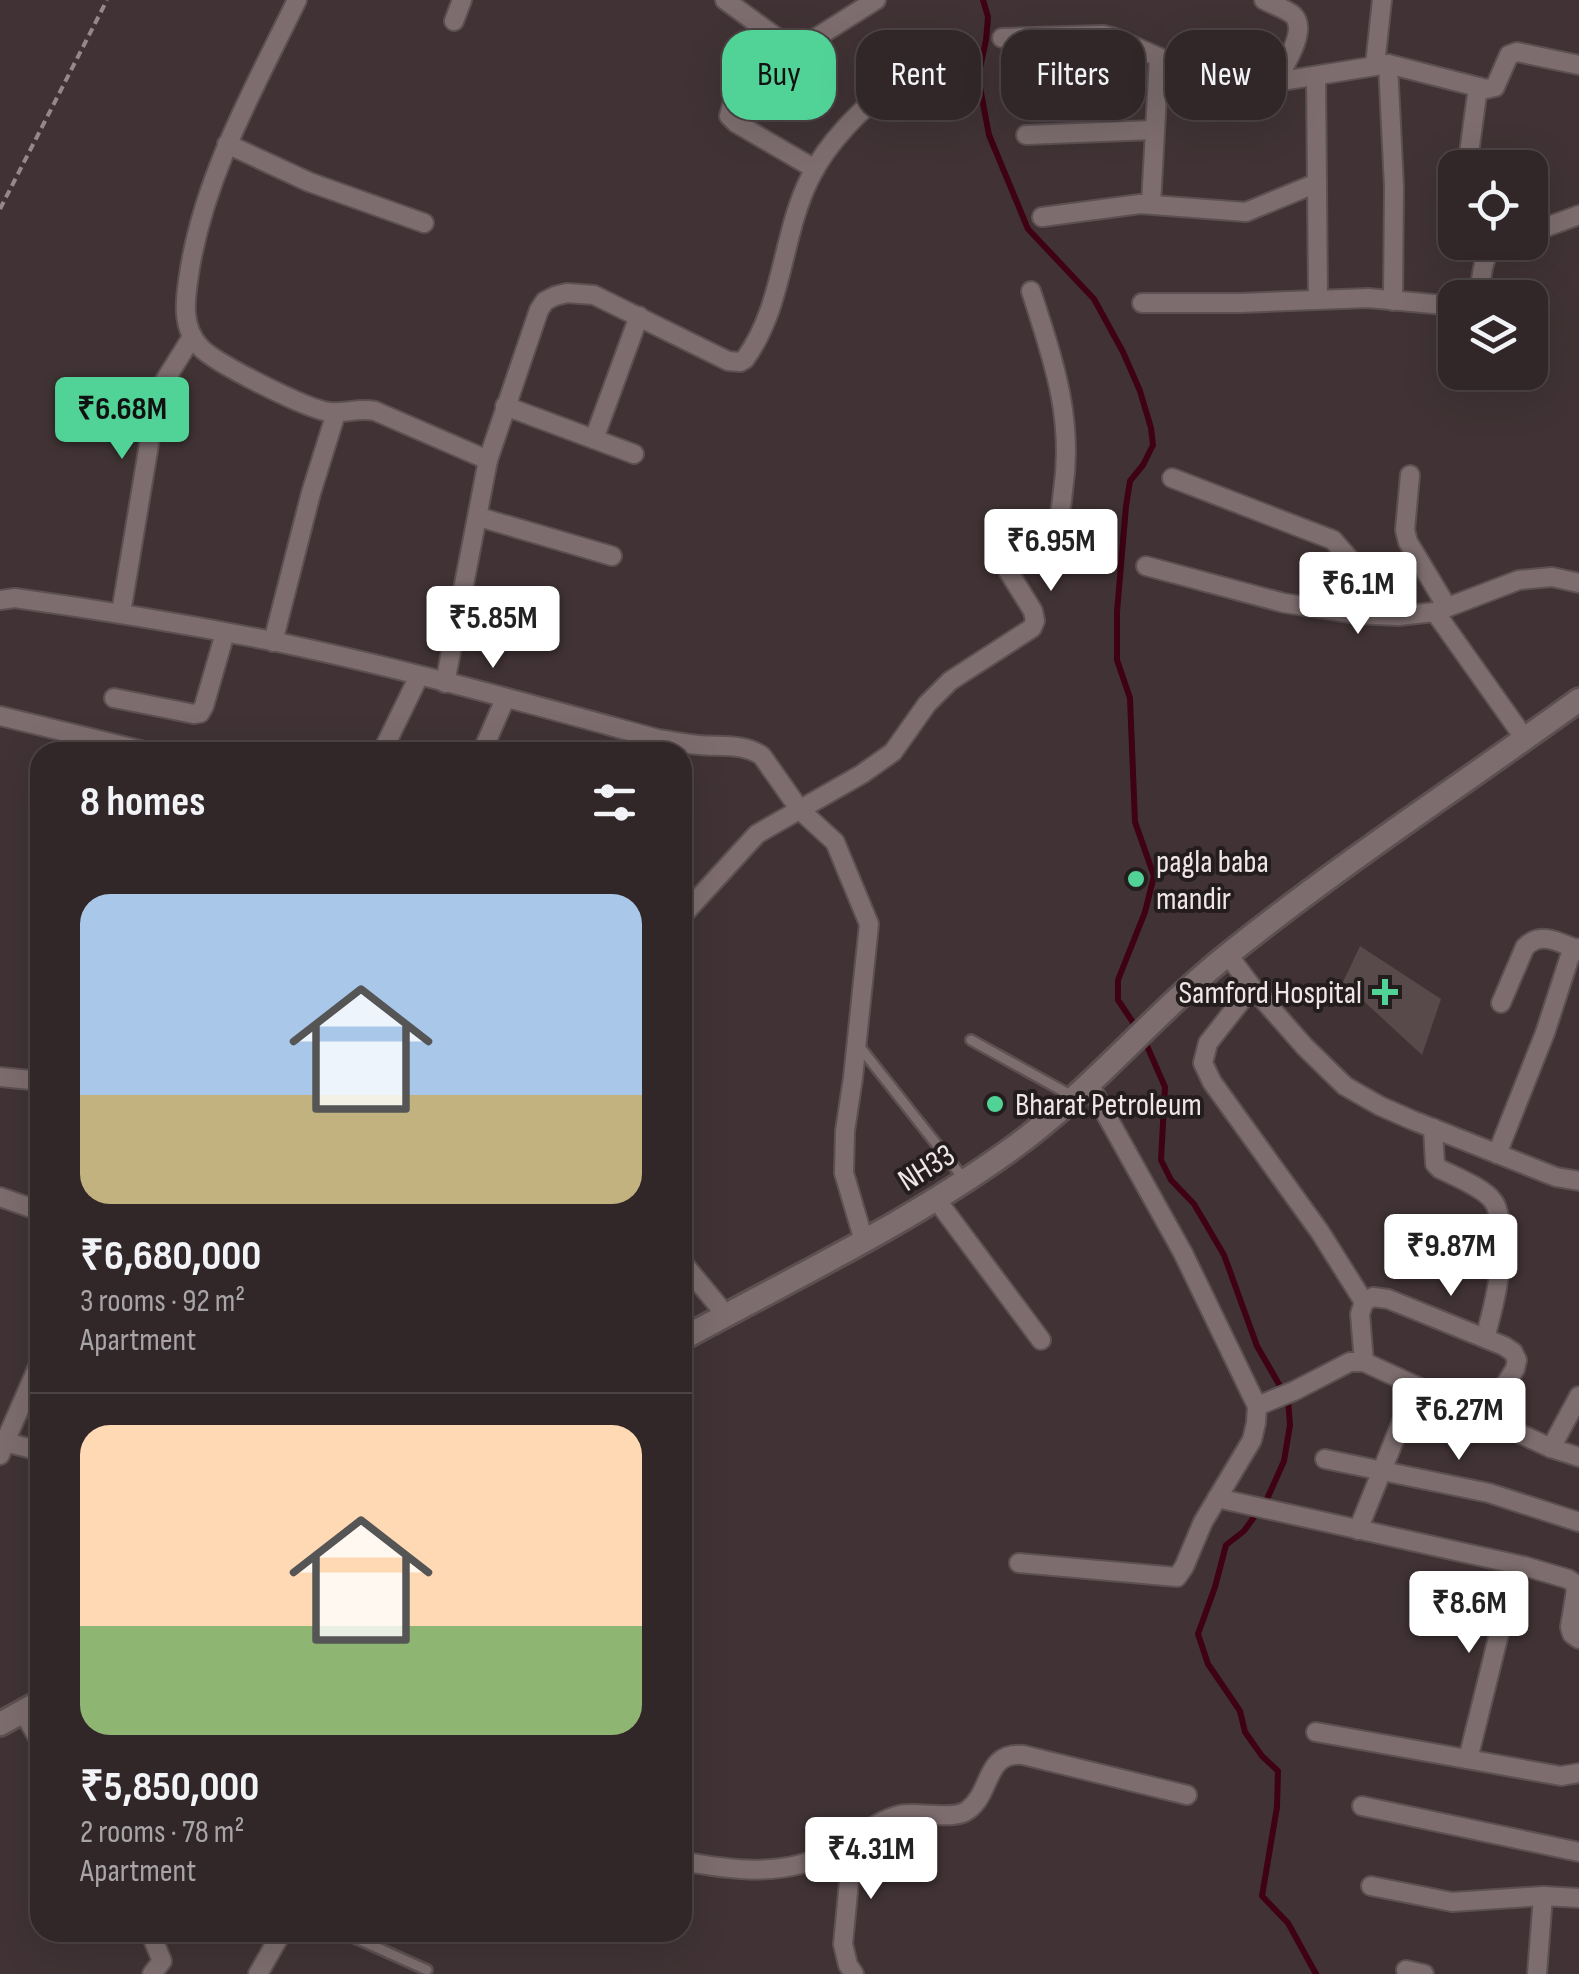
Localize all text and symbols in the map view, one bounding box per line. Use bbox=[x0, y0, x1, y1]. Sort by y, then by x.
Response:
chip: Buy bbox=[722, 30, 836, 120]
chip: Rent bbox=[856, 30, 981, 120]
chip: Filters bbox=[1001, 30, 1145, 120]
chip: New bbox=[1165, 30, 1286, 120]
map controls bbox=[1438, 150, 1548, 390]
button: locate bbox=[1438, 150, 1548, 260]
button: layers bbox=[1438, 280, 1548, 390]
pin: ₹6.68M bbox=[41, 377, 203, 462]
text: ₹6.68M bbox=[77, 390, 167, 429]
pin: ₹6.95M bbox=[970, 509, 1132, 594]
text: ₹6.95M bbox=[1006, 522, 1096, 561]
pin: ₹6.1M bbox=[1288, 552, 1428, 637]
text: ₹6.1M bbox=[1321, 565, 1395, 604]
pin: ₹5.85M bbox=[412, 586, 574, 671]
text: ₹5.85M bbox=[449, 599, 537, 638]
icon: filters bbox=[587, 775, 642, 830]
text: 8 homes bbox=[80, 777, 205, 828]
place label: pagla baba mandir bbox=[1156, 843, 1269, 919]
marker: pagla baba mandir bbox=[1125, 868, 1147, 890]
icon: home bbox=[271, 959, 451, 1139]
place label: Samford Hospital bbox=[1178, 974, 1362, 1013]
marker: Samford Hospital bbox=[1372, 979, 1398, 1005]
place label: Bharat Petroleum bbox=[1015, 1086, 1202, 1125]
marker: Bharat Petroleum bbox=[984, 1093, 1006, 1115]
street label: NH33 bbox=[891, 1136, 962, 1201]
pin: ₹9.87M bbox=[1370, 1214, 1532, 1299]
text: ₹9.87M bbox=[1406, 1227, 1496, 1266]
text: ₹6,680,000 bbox=[80, 1231, 261, 1282]
text: 3 rooms · 92 m² bbox=[80, 1282, 245, 1321]
text: Apartment bbox=[80, 1321, 196, 1360]
pin: ₹6.27M bbox=[1378, 1378, 1540, 1463]
text: ₹6.27M bbox=[1414, 1391, 1504, 1430]
icon: home bbox=[271, 1490, 451, 1670]
pin: ₹8.6M bbox=[1399, 1571, 1539, 1656]
text: ₹8.6M bbox=[1431, 1584, 1507, 1623]
text: ₹5,850,000 bbox=[80, 1762, 259, 1813]
text: 2 rooms · 78 m² bbox=[80, 1813, 244, 1852]
pin: ₹4.31M bbox=[790, 1817, 952, 1902]
text: ₹4.31M bbox=[827, 1830, 915, 1869]
text: Apartment bbox=[80, 1852, 196, 1891]

